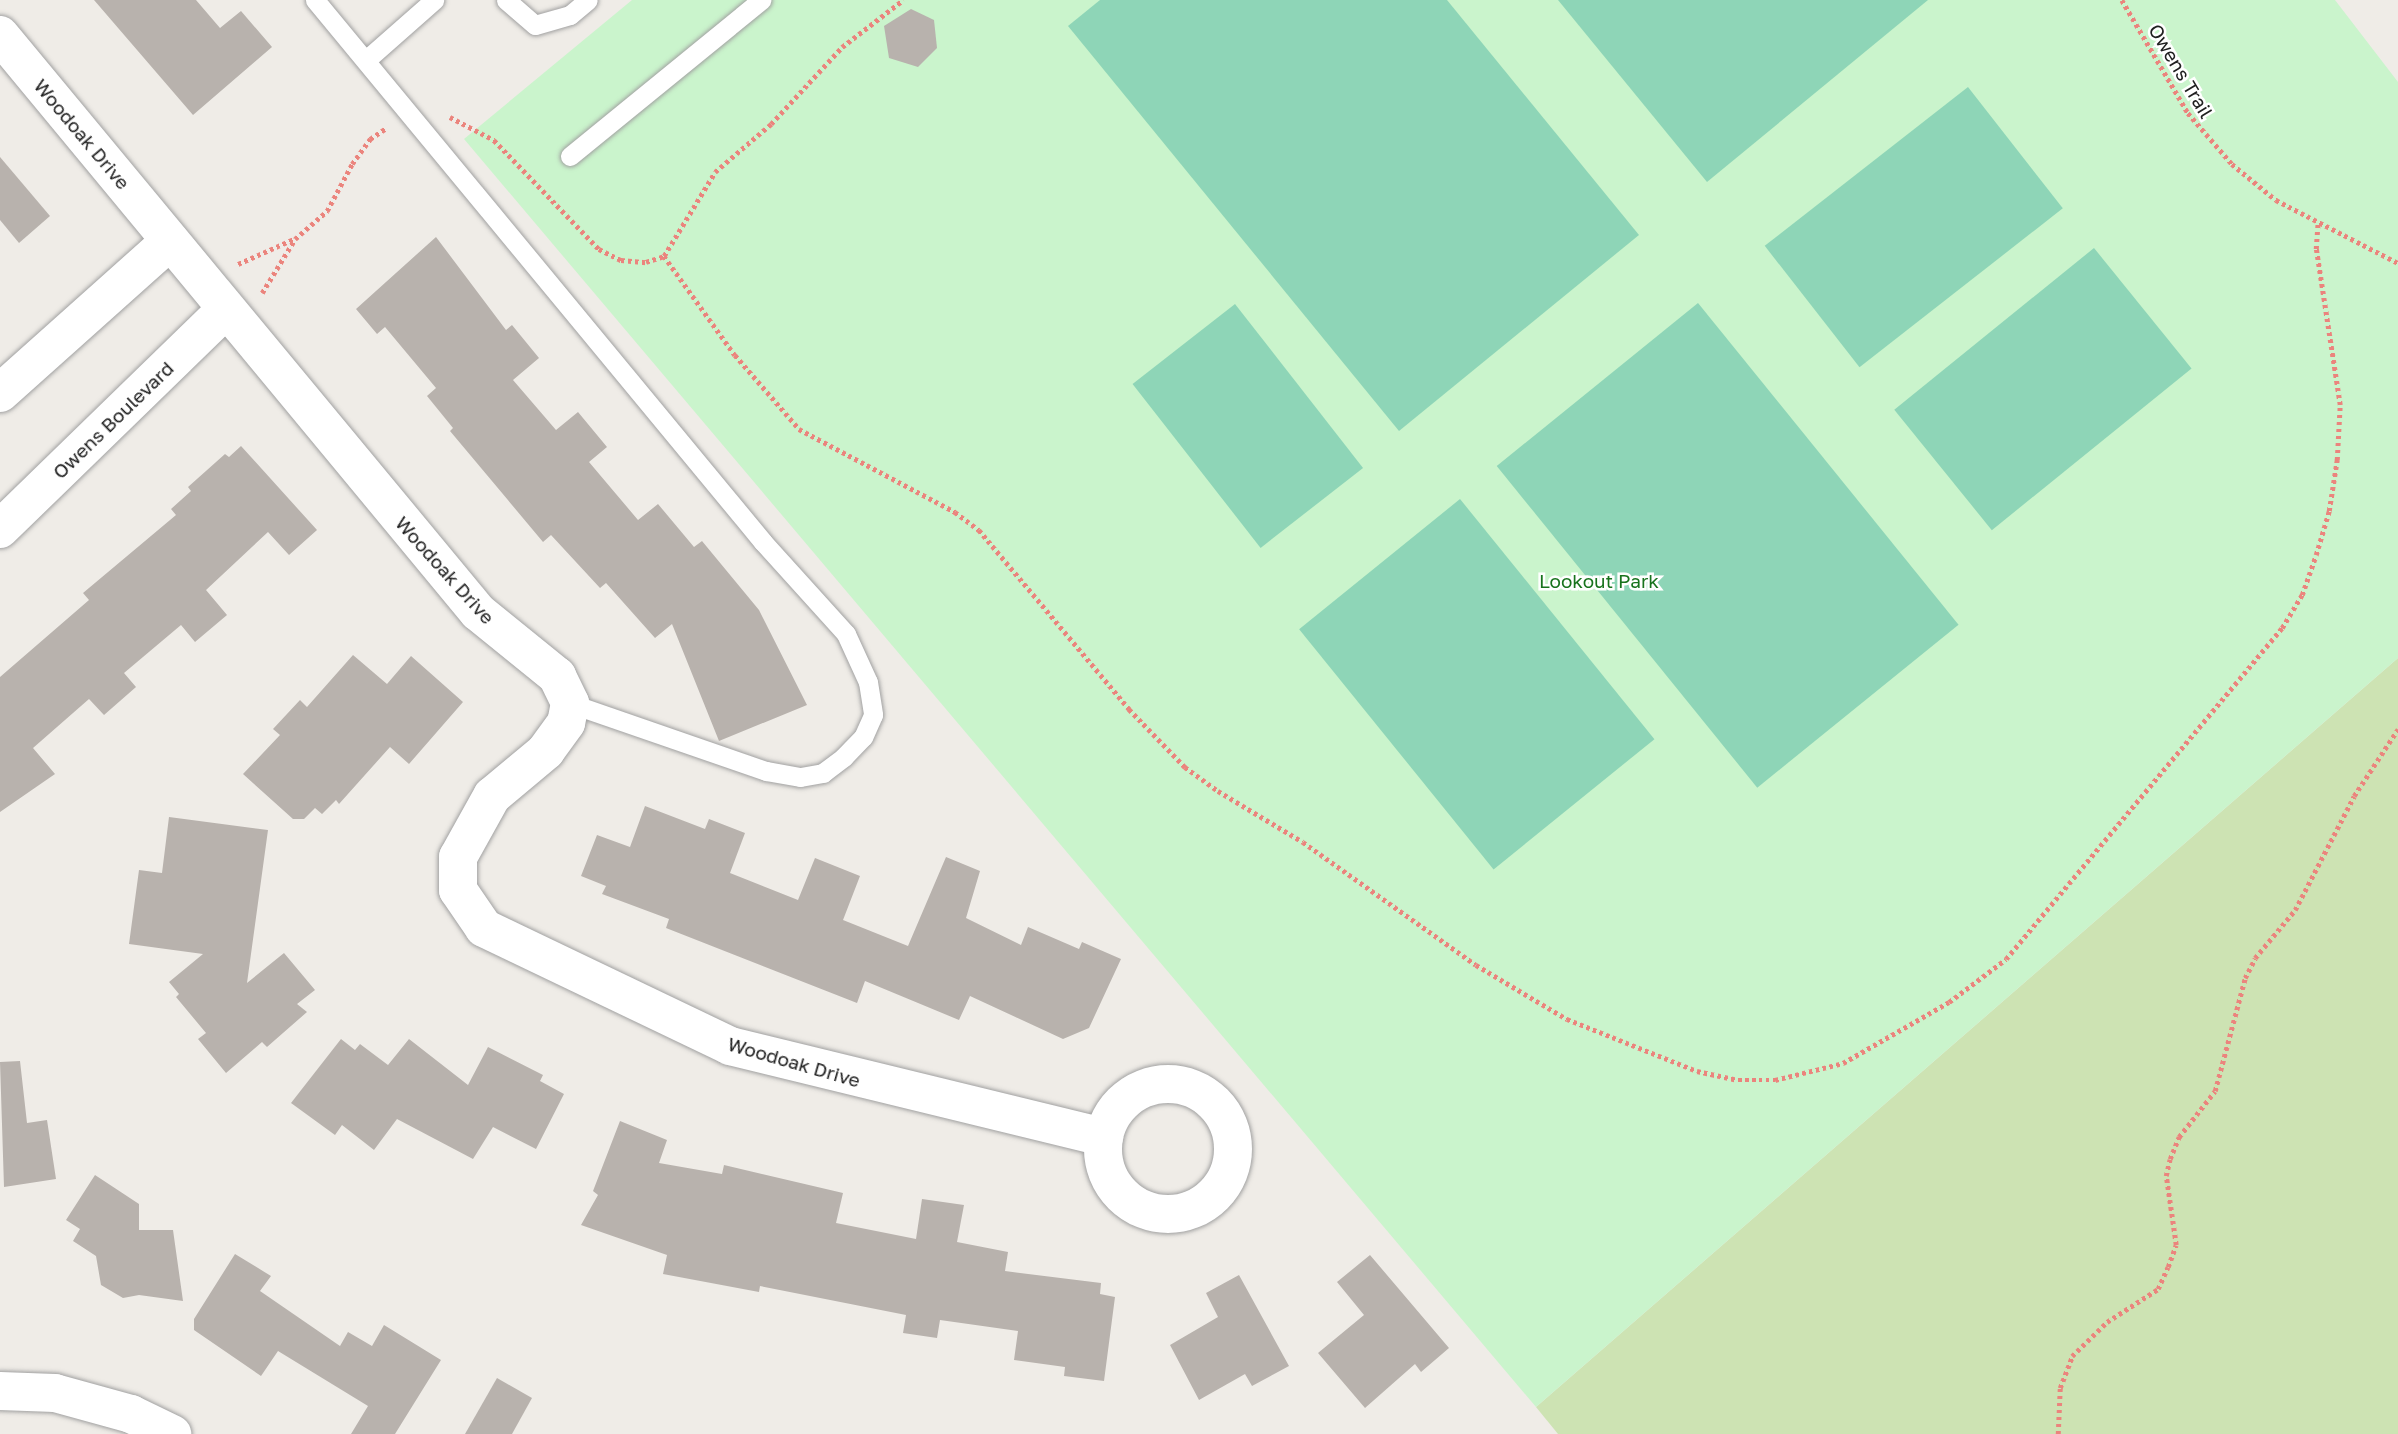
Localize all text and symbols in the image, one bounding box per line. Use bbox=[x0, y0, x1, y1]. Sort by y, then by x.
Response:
street label: Owens Trail bbox=[2144, 20, 2218, 122]
street label: Woodoak Drive bbox=[29, 74, 135, 194]
street label: Owens Boulevard bbox=[48, 357, 178, 483]
street label: Woodoak Drive bbox=[391, 512, 499, 628]
park label: Lookout Park bbox=[1539, 570, 1659, 592]
street label: Woodoak Drive bbox=[725, 1032, 863, 1092]

